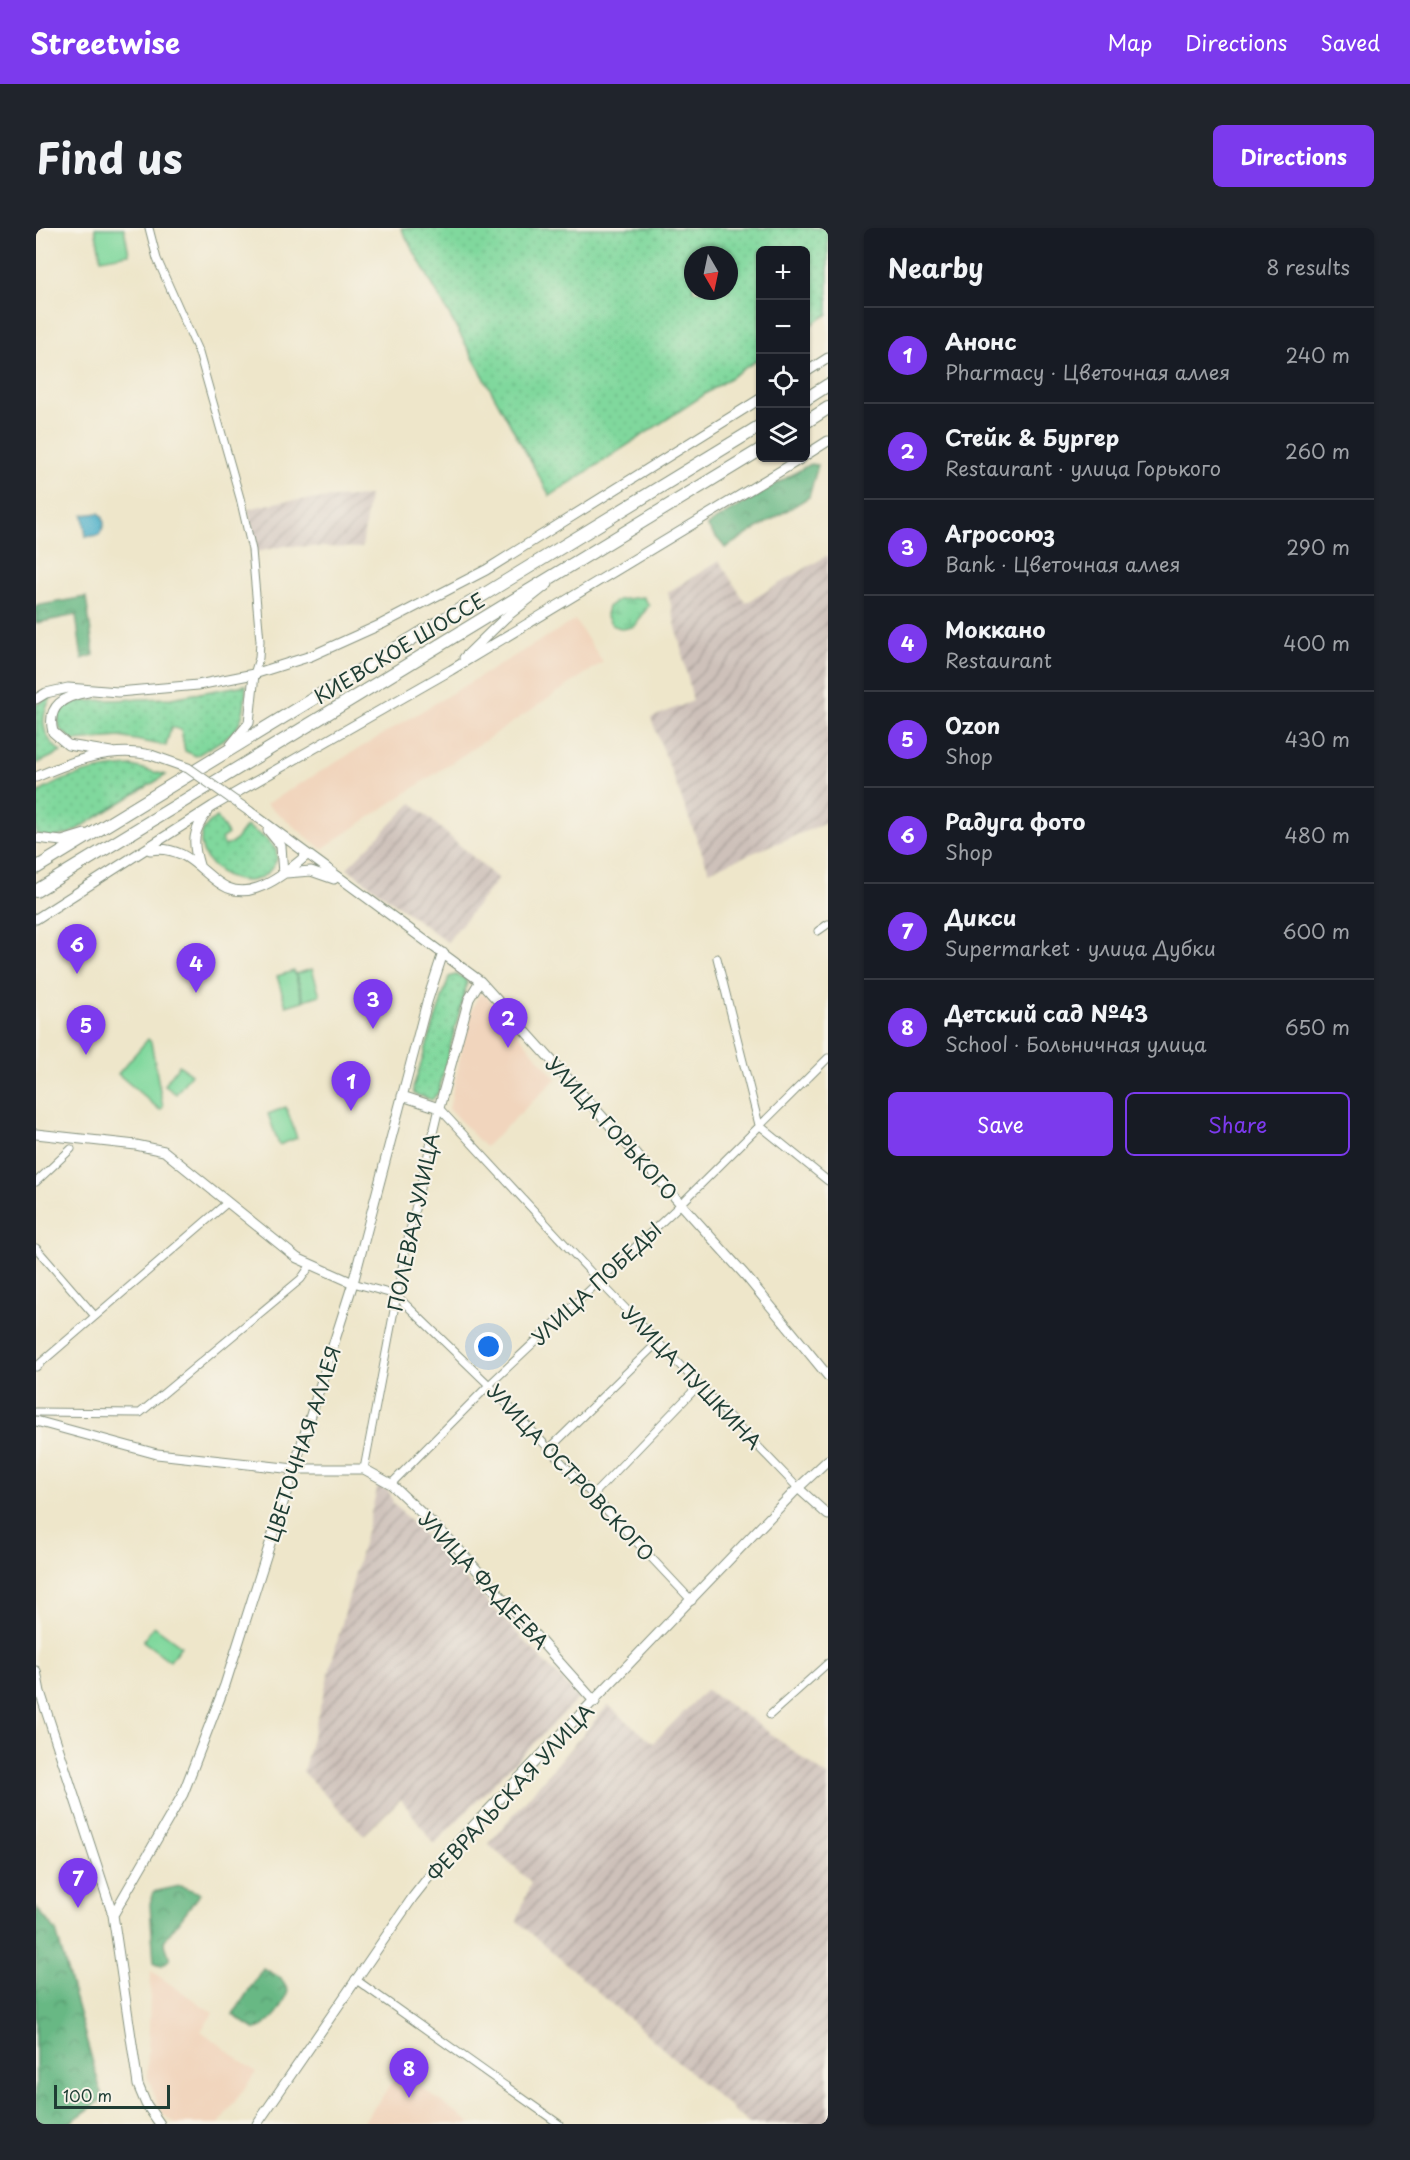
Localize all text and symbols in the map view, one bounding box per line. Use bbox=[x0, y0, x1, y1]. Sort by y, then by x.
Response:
text: Streetwise bbox=[30, 21, 180, 64]
text: Map bbox=[1107, 26, 1152, 58]
text: Directions bbox=[1185, 26, 1287, 58]
text: Saved bbox=[1320, 26, 1380, 58]
text: Find us bbox=[36, 125, 183, 188]
button: Directions bbox=[1213, 125, 1374, 187]
north arrow bbox=[684, 246, 738, 300]
map controls bbox=[756, 246, 810, 462]
button: + bbox=[756, 246, 810, 300]
text: Nearby bbox=[888, 248, 983, 287]
text: 8 results bbox=[1266, 252, 1350, 282]
button: − bbox=[756, 300, 810, 354]
text: Анонс bbox=[945, 324, 1017, 357]
text: 1 bbox=[903, 340, 912, 370]
text: 240 m bbox=[1285, 340, 1350, 370]
button: locate bbox=[756, 354, 810, 408]
text: Pharmacy · Цветочная аллея bbox=[945, 357, 1230, 387]
button: layers bbox=[756, 408, 810, 462]
text: Стейк & Бургер bbox=[945, 420, 1119, 453]
text: 2 bbox=[900, 436, 915, 466]
text: 260 m bbox=[1285, 436, 1350, 466]
text: Restaurant · улица Горького bbox=[945, 453, 1221, 483]
text: Агросоюз bbox=[945, 516, 1055, 549]
text: 3 bbox=[901, 532, 914, 562]
text: 290 m bbox=[1286, 532, 1350, 562]
text: Bank · Цветочная аллея bbox=[945, 549, 1181, 579]
street label: КИЕВСКОЕ ШОССЕ bbox=[308, 585, 490, 711]
text: Моккано bbox=[945, 612, 1046, 645]
text: 4 bbox=[901, 628, 914, 658]
text: 400 m bbox=[1283, 628, 1350, 658]
text: Restaurant bbox=[945, 645, 1052, 675]
text: Ozon bbox=[945, 708, 1000, 741]
text: 5 bbox=[901, 724, 914, 754]
text: 430 m bbox=[1285, 724, 1350, 754]
text: Shop bbox=[945, 741, 993, 771]
text: Радуга фото bbox=[945, 804, 1085, 837]
text: 6 bbox=[900, 820, 915, 850]
text: 480 m bbox=[1285, 820, 1350, 850]
text: Shop bbox=[945, 837, 993, 867]
text: Дикси bbox=[945, 900, 1016, 933]
text: 7 bbox=[902, 916, 913, 946]
text: 600 m bbox=[1282, 916, 1350, 946]
pin: 6 bbox=[58, 924, 96, 974]
text: Supermarket · улица Дубки bbox=[945, 933, 1216, 963]
pin: 4 bbox=[176, 944, 216, 993]
pin: 3 bbox=[354, 980, 392, 1029]
text: Детский сад №43 bbox=[945, 996, 1148, 1029]
pin: 2 bbox=[488, 998, 528, 1048]
pin: 5 bbox=[67, 1006, 106, 1055]
text: 8 bbox=[901, 1012, 914, 1042]
text: 650 m bbox=[1285, 1012, 1350, 1042]
text: School · Больничная улица bbox=[945, 1029, 1207, 1059]
street label: УЛИЦА ГОРЬКОГО bbox=[539, 1049, 685, 1207]
pin: 1 bbox=[332, 1062, 370, 1111]
button: Save bbox=[888, 1092, 1113, 1156]
button: Share bbox=[1125, 1092, 1350, 1156]
street label: ПОЛЕВАЯ УЛИЦА bbox=[379, 1130, 447, 1314]
street label: УЛИЦА ПОБЕДЫ bbox=[524, 1214, 668, 1352]
street label: УЛИЦА ПУШКИНА bbox=[615, 1298, 769, 1456]
your location bbox=[474, 1332, 503, 1361]
street label: ЦВЕТОЧНАЯ АЛЛЕЯ bbox=[256, 1342, 348, 1546]
street label: УЛИЦА ОСТРОВСКОГО bbox=[481, 1376, 661, 1568]
street label: УЛИЦА ФАДЕЕВА bbox=[412, 1504, 556, 1656]
street label: ФЕВРАЛЬСКАЯ УЛИЦА bbox=[419, 1696, 601, 1888]
pin: 7 bbox=[58, 1858, 98, 1908]
pin: 8 bbox=[390, 2048, 428, 2098]
scale bar bbox=[54, 2082, 170, 2110]
text: 100 m bbox=[63, 2083, 112, 2107]

